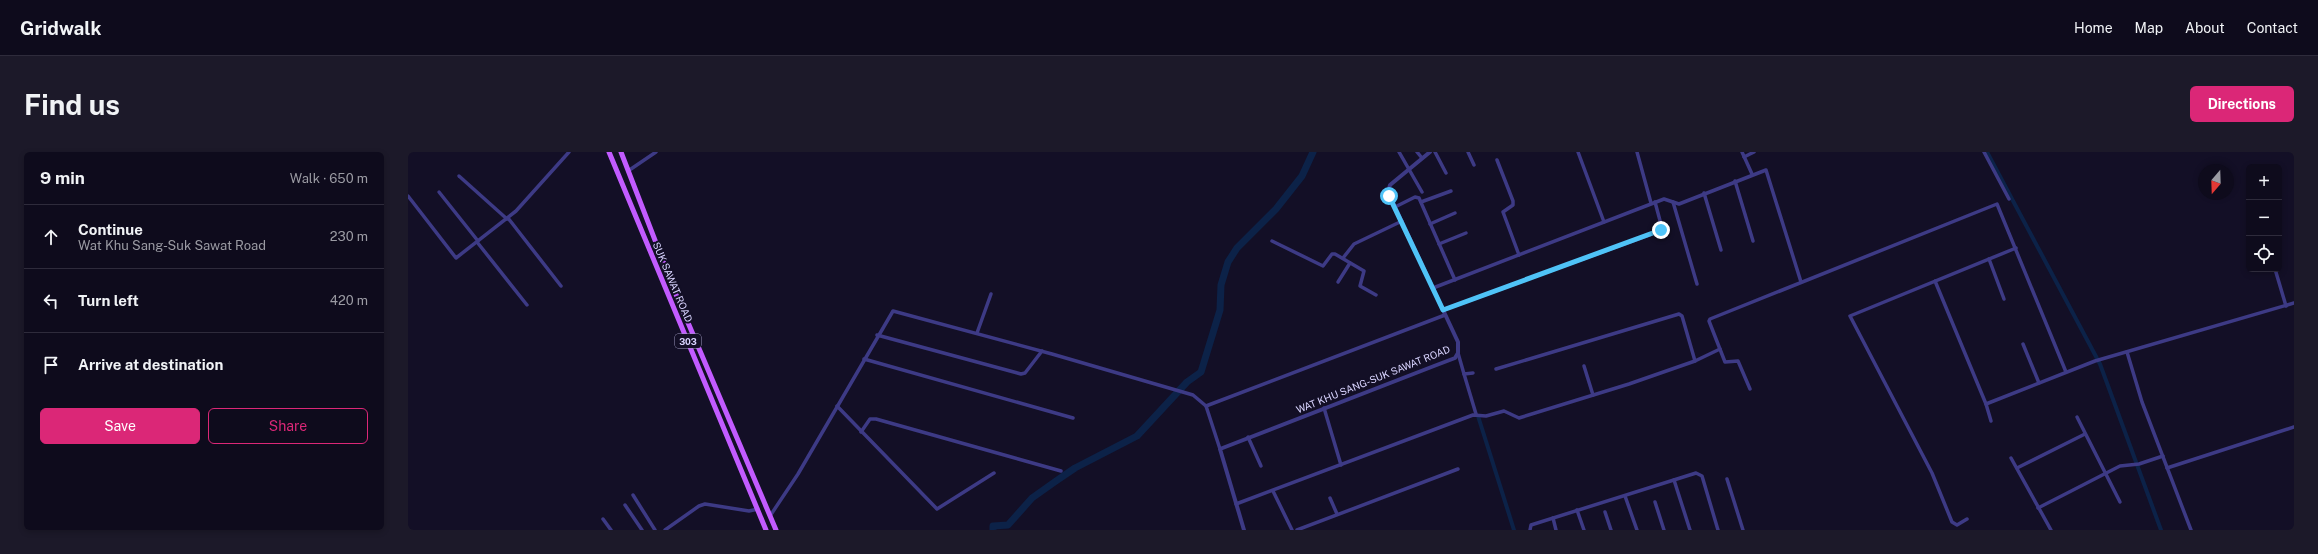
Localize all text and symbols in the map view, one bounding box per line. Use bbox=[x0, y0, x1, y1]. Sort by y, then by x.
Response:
text: Gridwalk bbox=[20, 17, 101, 39]
text: Home bbox=[2074, 20, 2113, 36]
text: Map bbox=[2135, 20, 2163, 36]
text: About bbox=[2185, 20, 2225, 36]
text: Contact bbox=[2247, 20, 2298, 36]
button: Directions bbox=[2190, 86, 2294, 122]
text: Find us bbox=[24, 88, 120, 121]
north arrow bbox=[2198, 164, 2234, 200]
map controls bbox=[2246, 164, 2282, 272]
button: + bbox=[2246, 164, 2282, 200]
text: 9 min bbox=[40, 168, 85, 188]
text: Walk · 650 m bbox=[290, 171, 368, 186]
route start bbox=[1380, 187, 1398, 205]
button: − bbox=[2246, 200, 2282, 236]
text: Continue bbox=[78, 221, 143, 238]
route end bbox=[1652, 221, 1670, 239]
icon: ahead bbox=[40, 226, 62, 248]
text: 230 m bbox=[330, 229, 368, 244]
button: locate bbox=[2246, 236, 2282, 272]
text: Wat Khu Sang-Suk Sawat Road bbox=[78, 238, 266, 253]
street label: SUK SAWAT ROAD bbox=[651, 240, 695, 324]
icon: left bbox=[40, 290, 62, 312]
text: Turn left bbox=[78, 292, 139, 309]
text: 420 m bbox=[330, 293, 368, 308]
road number: 303 bbox=[675, 334, 701, 348]
street label: WAT KHU SANG-SUK SAWAT ROAD bbox=[1294, 343, 1452, 415]
icon: arrive bbox=[40, 354, 62, 376]
text: Arrive at destination bbox=[78, 356, 223, 373]
button: Save bbox=[40, 408, 200, 444]
button: Share bbox=[208, 408, 368, 444]

